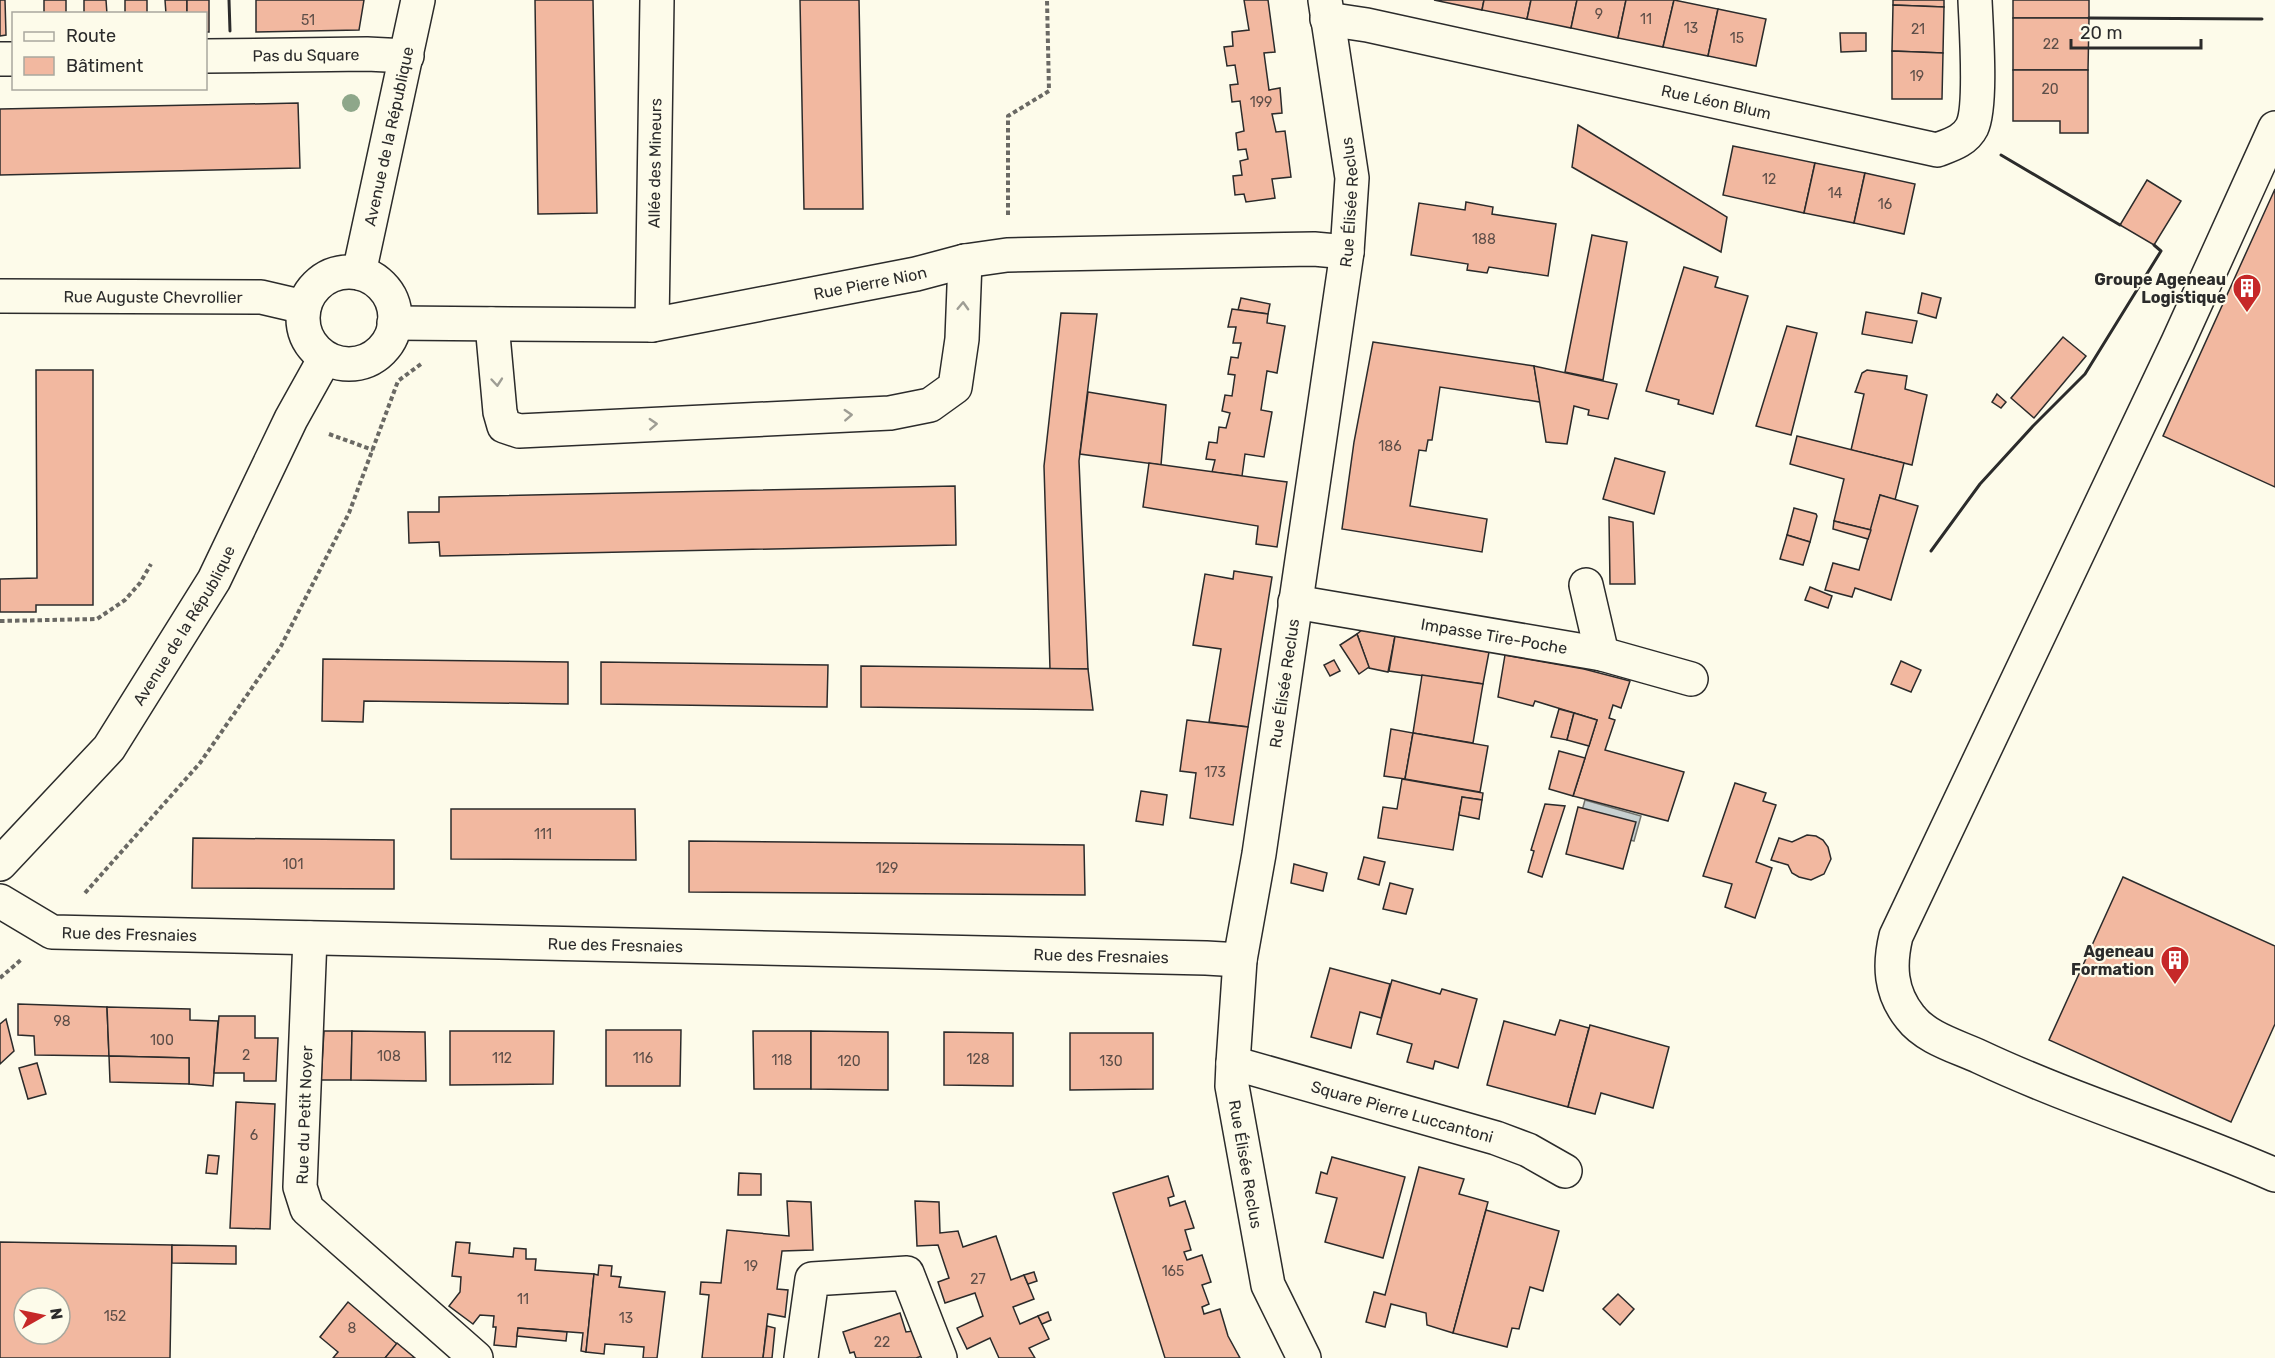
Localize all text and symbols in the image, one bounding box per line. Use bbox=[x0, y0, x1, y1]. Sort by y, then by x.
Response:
house number: 9 bbox=[1595, 6, 1603, 23]
house number: 11 bbox=[1640, 11, 1652, 28]
legend bbox=[12, 12, 207, 90]
house number: 51 bbox=[301, 12, 315, 29]
scale bar bbox=[2071, 12, 2202, 50]
house number: 13 bbox=[1684, 20, 1698, 37]
house number: 21 bbox=[1911, 21, 1925, 38]
text: 20 m bbox=[2080, 22, 2122, 44]
text: Route bbox=[66, 25, 116, 47]
house number: 15 bbox=[1730, 30, 1744, 47]
house number: 22 bbox=[2043, 36, 2059, 53]
street label: Pas du Square bbox=[252, 45, 360, 65]
street label: Avenue de la République bbox=[360, 45, 418, 228]
text: Bâtiment bbox=[66, 55, 143, 77]
house number: 19 bbox=[1910, 68, 1924, 85]
street label: Rue Léon Blum bbox=[1659, 81, 1773, 123]
house number: 20 bbox=[2041, 81, 2059, 98]
house number: 199 bbox=[1250, 94, 1272, 111]
street label: Allée des Mineurs bbox=[644, 98, 665, 228]
street label: Rue Élisée Reclus bbox=[1336, 136, 1362, 268]
house number: 12 bbox=[1762, 171, 1776, 188]
house number: 14 bbox=[1828, 185, 1843, 202]
house number: 16 bbox=[1878, 196, 1892, 213]
house number: 188 bbox=[1472, 231, 1496, 248]
street label: Rue Pierre Nion bbox=[812, 263, 929, 304]
place label: Groupe Ageneau Logistique bbox=[2094, 270, 2226, 307]
building icon: Groupe Ageneau Logistique bbox=[2231, 272, 2263, 314]
street label: Rue Auguste Chevrollier bbox=[63, 287, 243, 307]
one-way arrow bbox=[956, 302, 969, 311]
one-way arrow bbox=[490, 378, 503, 387]
one-way arrow bbox=[844, 408, 853, 421]
one-way arrow bbox=[649, 418, 658, 431]
house number: 186 bbox=[1378, 438, 1402, 455]
street label: Avenue de la République bbox=[129, 542, 239, 709]
street label: Impasse Tire-Poche bbox=[1419, 614, 1569, 658]
street label: Rue Élisée Reclus bbox=[1266, 618, 1303, 749]
house number: 173 bbox=[1204, 764, 1226, 781]
house number: 111 bbox=[534, 826, 552, 843]
house number: 101 bbox=[283, 856, 303, 873]
house number: 129 bbox=[876, 860, 898, 877]
street label: Rue des Fresnaies bbox=[62, 923, 197, 945]
street label: Rue des Fresnaies bbox=[547, 934, 683, 956]
place label: Ageneau Formation bbox=[2071, 942, 2154, 979]
building icon: Ageneau Formation bbox=[2159, 944, 2191, 986]
street label: Rue des Fresnaies bbox=[1033, 945, 1169, 967]
house number: 98 bbox=[53, 1013, 71, 1030]
house number: 100 bbox=[150, 1032, 174, 1049]
street label: Rue du Petit Noyer bbox=[293, 1045, 316, 1185]
house number: 2 bbox=[242, 1047, 250, 1064]
house number: 108 bbox=[377, 1048, 401, 1065]
house number: 112 bbox=[492, 1050, 512, 1067]
house number: 116 bbox=[633, 1050, 653, 1067]
house number: 128 bbox=[966, 1051, 990, 1068]
house number: 118 bbox=[772, 1052, 793, 1069]
house number: 120 bbox=[837, 1053, 861, 1070]
house number: 130 bbox=[1099, 1053, 1123, 1070]
street label: Square Pierre Luccantoni bbox=[1309, 1077, 1495, 1147]
street label: Rue Élisée Reclus bbox=[1225, 1098, 1266, 1230]
house number: 6 bbox=[250, 1127, 258, 1144]
house number: 19 bbox=[744, 1258, 758, 1275]
house number: 165 bbox=[1162, 1263, 1184, 1280]
house number: 27 bbox=[970, 1271, 986, 1288]
north arrow bbox=[12, 1286, 72, 1346]
house number: 11 bbox=[517, 1291, 529, 1308]
text: N bbox=[46, 1307, 67, 1321]
house number: 152 bbox=[104, 1308, 126, 1325]
house number: 13 bbox=[619, 1310, 633, 1327]
house number: 8 bbox=[348, 1320, 357, 1337]
house number: 22 bbox=[874, 1334, 890, 1351]

